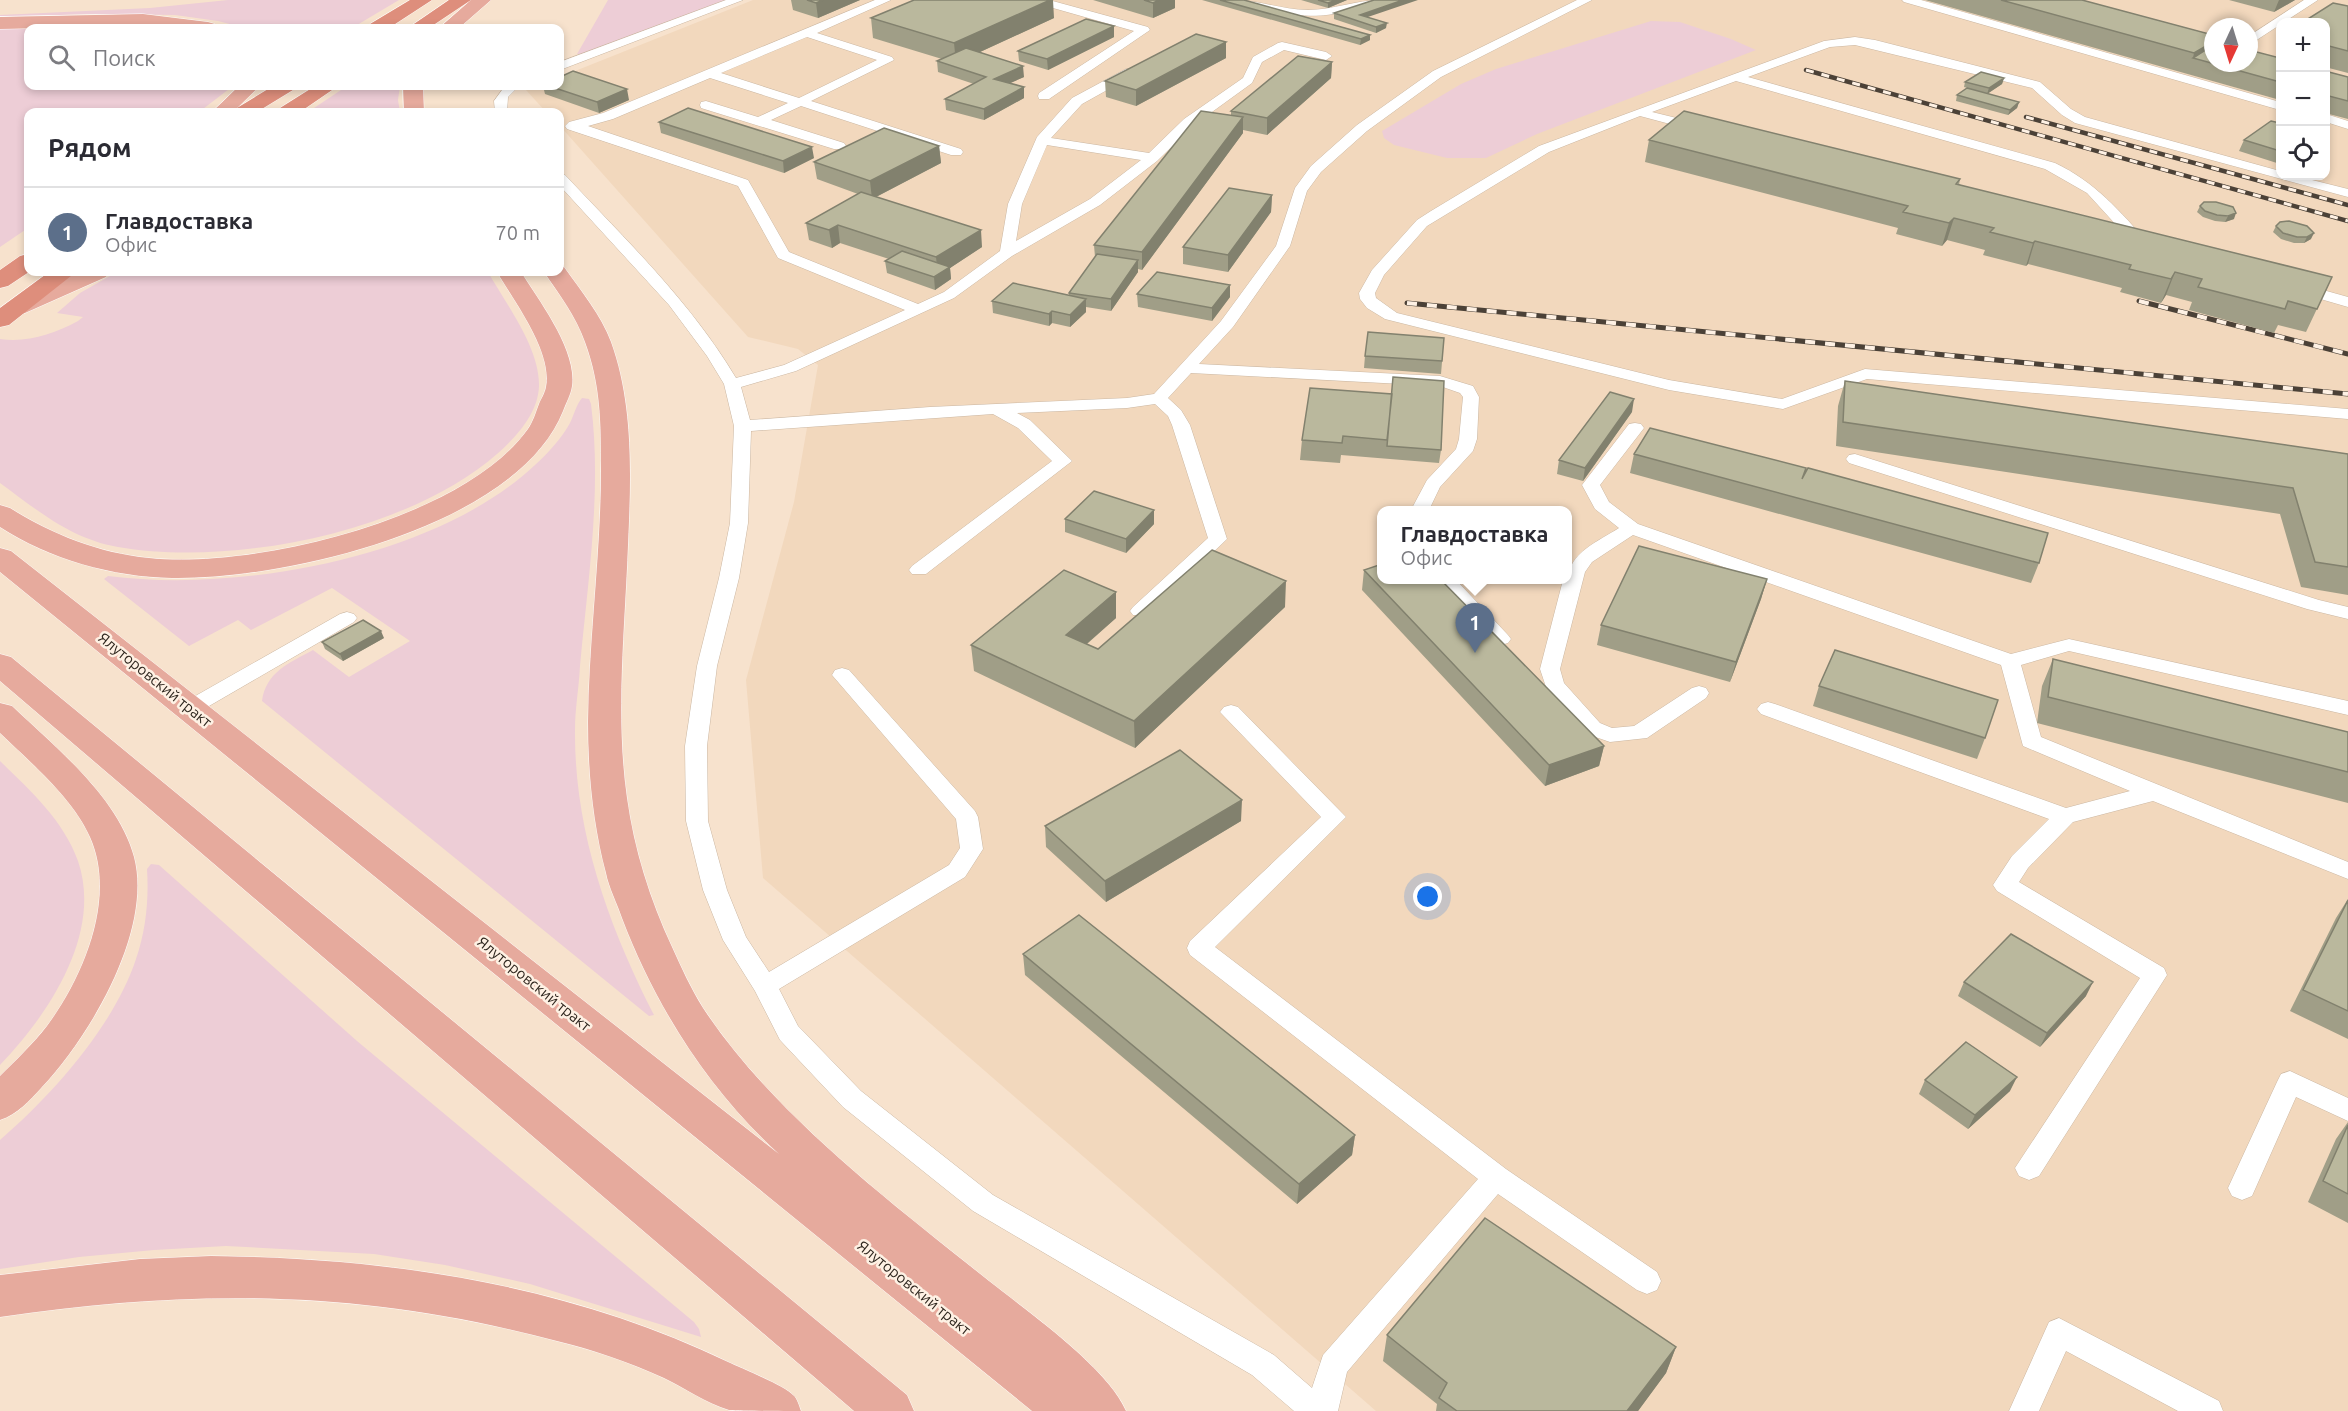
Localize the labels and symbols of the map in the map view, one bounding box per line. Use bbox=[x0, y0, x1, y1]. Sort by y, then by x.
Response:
north arrow bbox=[2204, 18, 2258, 72]
pin: 1 bbox=[1456, 604, 1494, 653]
street label: Ялуторовский тракт bbox=[95, 629, 215, 731]
your location bbox=[1413, 882, 1442, 911]
street label: Ялуторовский тракт bbox=[474, 933, 594, 1035]
street label: Ялуторовский тракт bbox=[854, 1237, 974, 1339]

